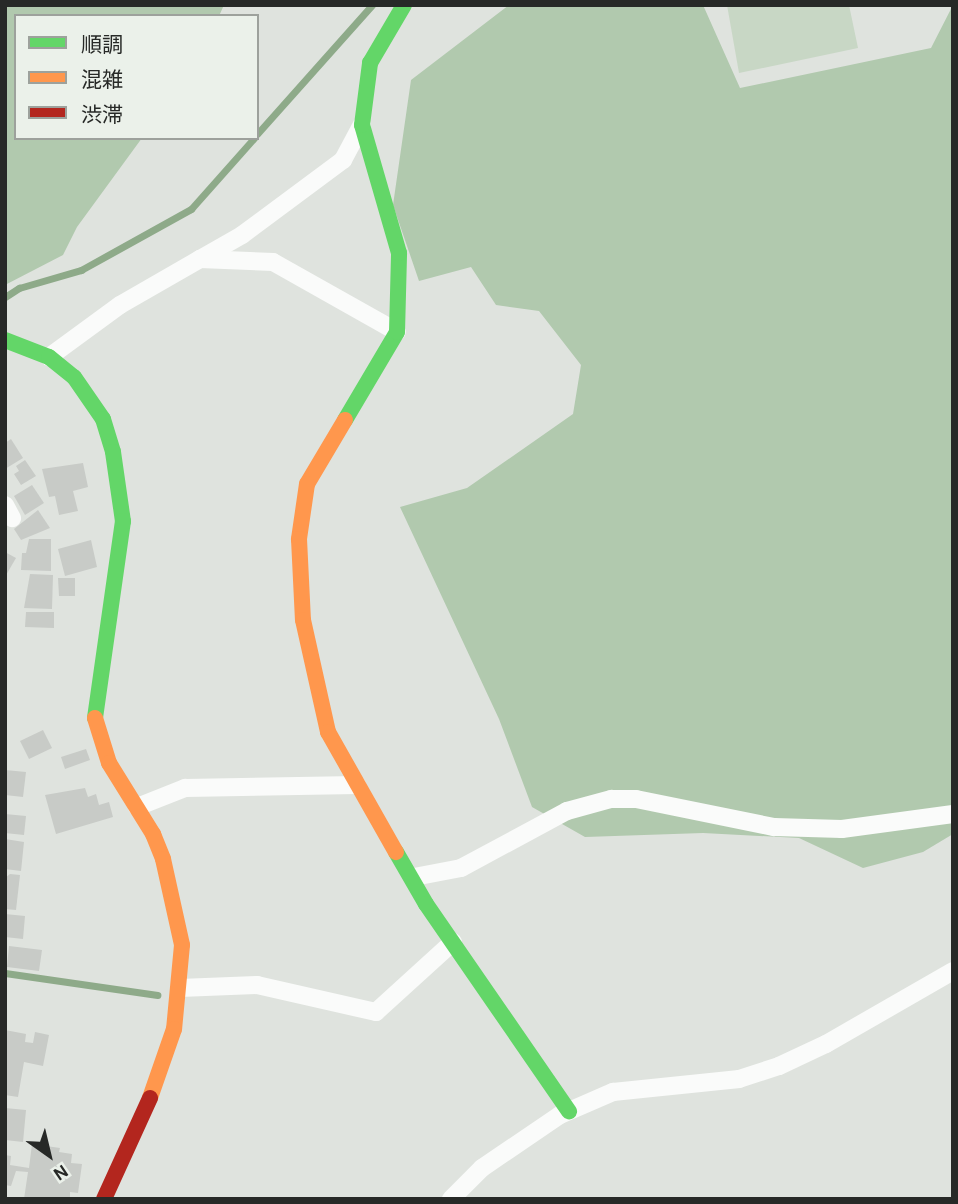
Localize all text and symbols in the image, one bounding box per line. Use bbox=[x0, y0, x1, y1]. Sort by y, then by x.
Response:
legend bbox=[14, 14, 259, 140]
text: 順調 bbox=[81, 33, 123, 57]
text: 混雑 bbox=[81, 68, 123, 92]
text: 渋滞 bbox=[81, 103, 123, 127]
north arrow bbox=[14, 1120, 84, 1190]
text: N bbox=[49, 1159, 73, 1185]

